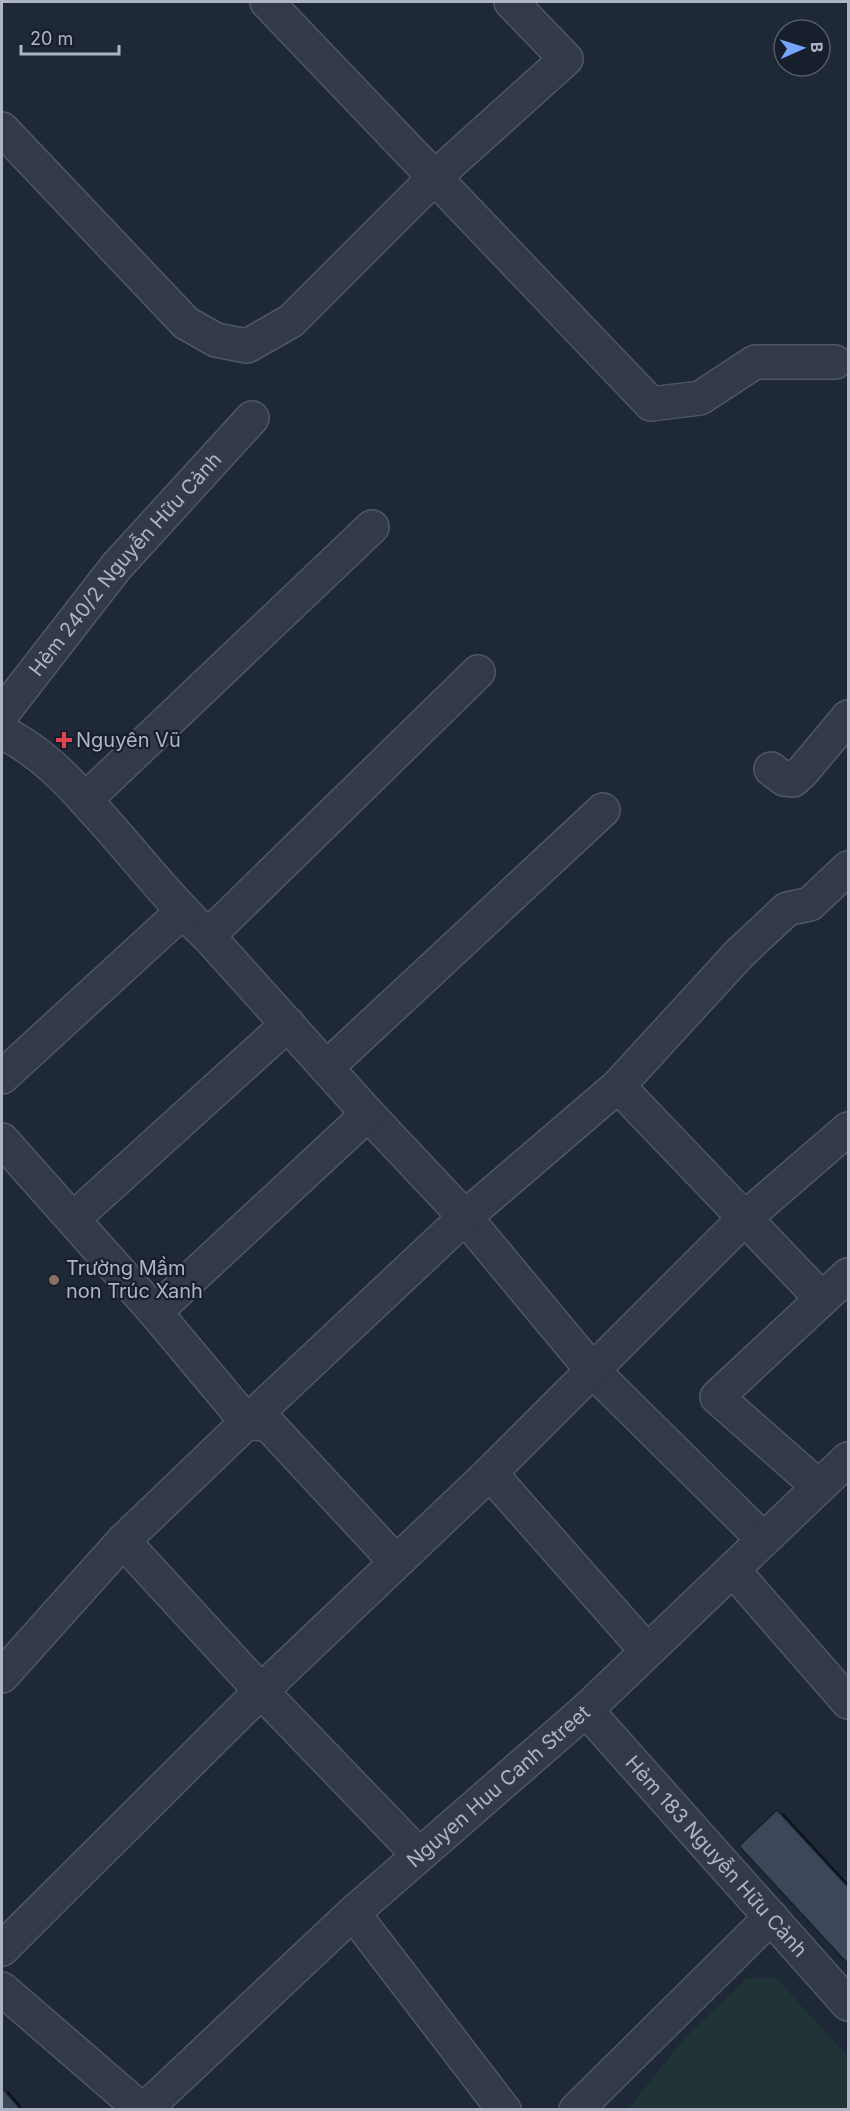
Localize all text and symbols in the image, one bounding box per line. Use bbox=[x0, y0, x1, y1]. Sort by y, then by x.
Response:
scale bar bbox=[21, 18, 118, 56]
north arrow bbox=[772, 18, 832, 78]
text: 20 m bbox=[30, 28, 73, 49]
text: B bbox=[807, 41, 827, 53]
street label: Hẻm 240/2 Nguyễn Hữu Cảnh bbox=[24, 448, 227, 681]
place label: Nguyên Vũ bbox=[76, 728, 181, 752]
marker: Nguyên Vũ bbox=[57, 733, 71, 747]
place label: Trường Mầm non Trúc Xanh bbox=[66, 1256, 203, 1303]
marker: Trường Mầm non Trúc Xanh bbox=[47, 1273, 61, 1287]
street label: Nguyen Huu Canh Street bbox=[402, 1700, 595, 1873]
street label: Hẻm 183 Nguyễn Hữu Cảnh bbox=[620, 1751, 812, 1962]

